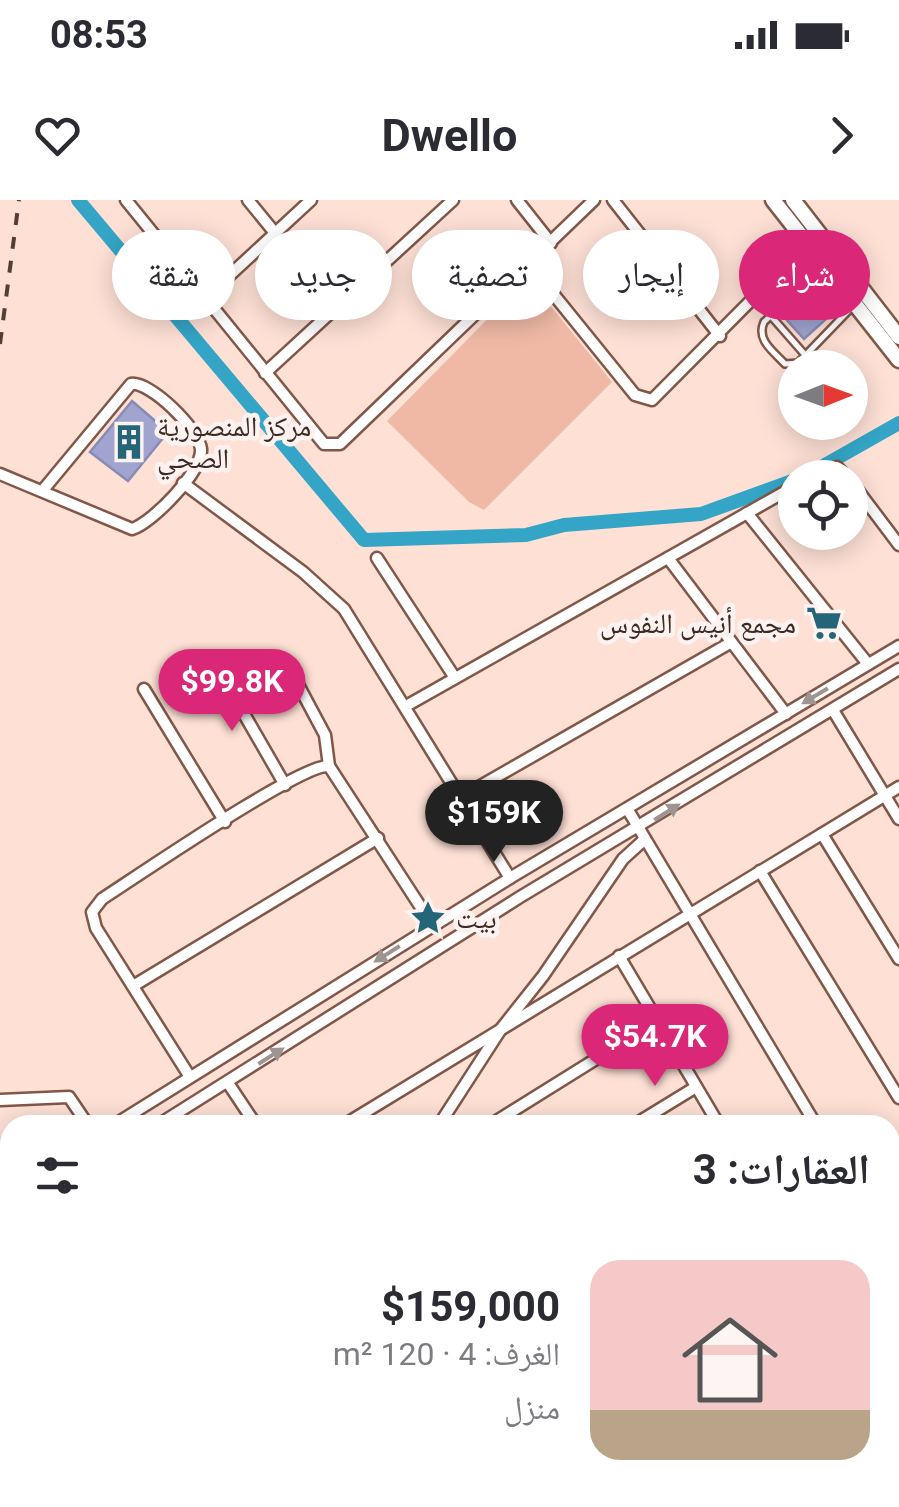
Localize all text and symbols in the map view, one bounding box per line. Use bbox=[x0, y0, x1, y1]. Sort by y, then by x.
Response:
text: 08:53 bbox=[50, 13, 148, 57]
icon: heart bbox=[30, 108, 85, 163]
icon: forward bbox=[814, 108, 869, 163]
text: Dwello bbox=[382, 109, 517, 162]
chip: شقة bbox=[112, 230, 235, 320]
chip: جديد bbox=[255, 230, 392, 320]
chip: تصفية bbox=[412, 230, 563, 320]
chip: إيجار bbox=[583, 230, 719, 320]
chip: شراء bbox=[739, 230, 870, 320]
north arrow bbox=[778, 350, 868, 440]
map controls bbox=[778, 350, 868, 550]
place label: مركز المنصورية الصحي bbox=[157, 410, 311, 481]
building icon: مركز المنصورية الصحي bbox=[110, 423, 148, 461]
button: locate bbox=[778, 460, 868, 550]
supermarket icon: مجمع أنيس النفوس bbox=[805, 604, 843, 642]
place label: مجمع أنيس النفوس bbox=[600, 606, 796, 641]
pin: $99.8K bbox=[151, 649, 313, 734]
text: $99.8K bbox=[180, 662, 284, 700]
one-way arrow bbox=[802, 686, 829, 705]
pin: $159K bbox=[424, 780, 564, 865]
text: $159K bbox=[447, 793, 541, 831]
one-way arrow bbox=[653, 803, 681, 821]
place icon: بيت bbox=[409, 899, 447, 937]
place label: بيت bbox=[456, 902, 497, 935]
one-way arrow bbox=[374, 945, 401, 963]
pin: $54.7K bbox=[574, 1004, 736, 1089]
text: $54.7K bbox=[603, 1017, 707, 1055]
one-way arrow bbox=[258, 1047, 285, 1066]
text: العقارات: 3 bbox=[693, 1145, 870, 1194]
icon: filters bbox=[30, 1148, 85, 1203]
text: $159,000 bbox=[381, 1282, 560, 1331]
icon: home bbox=[670, 1300, 790, 1420]
text: الغرف: 4 · 120 m² bbox=[333, 1335, 560, 1373]
text: منزل bbox=[504, 1389, 560, 1427]

